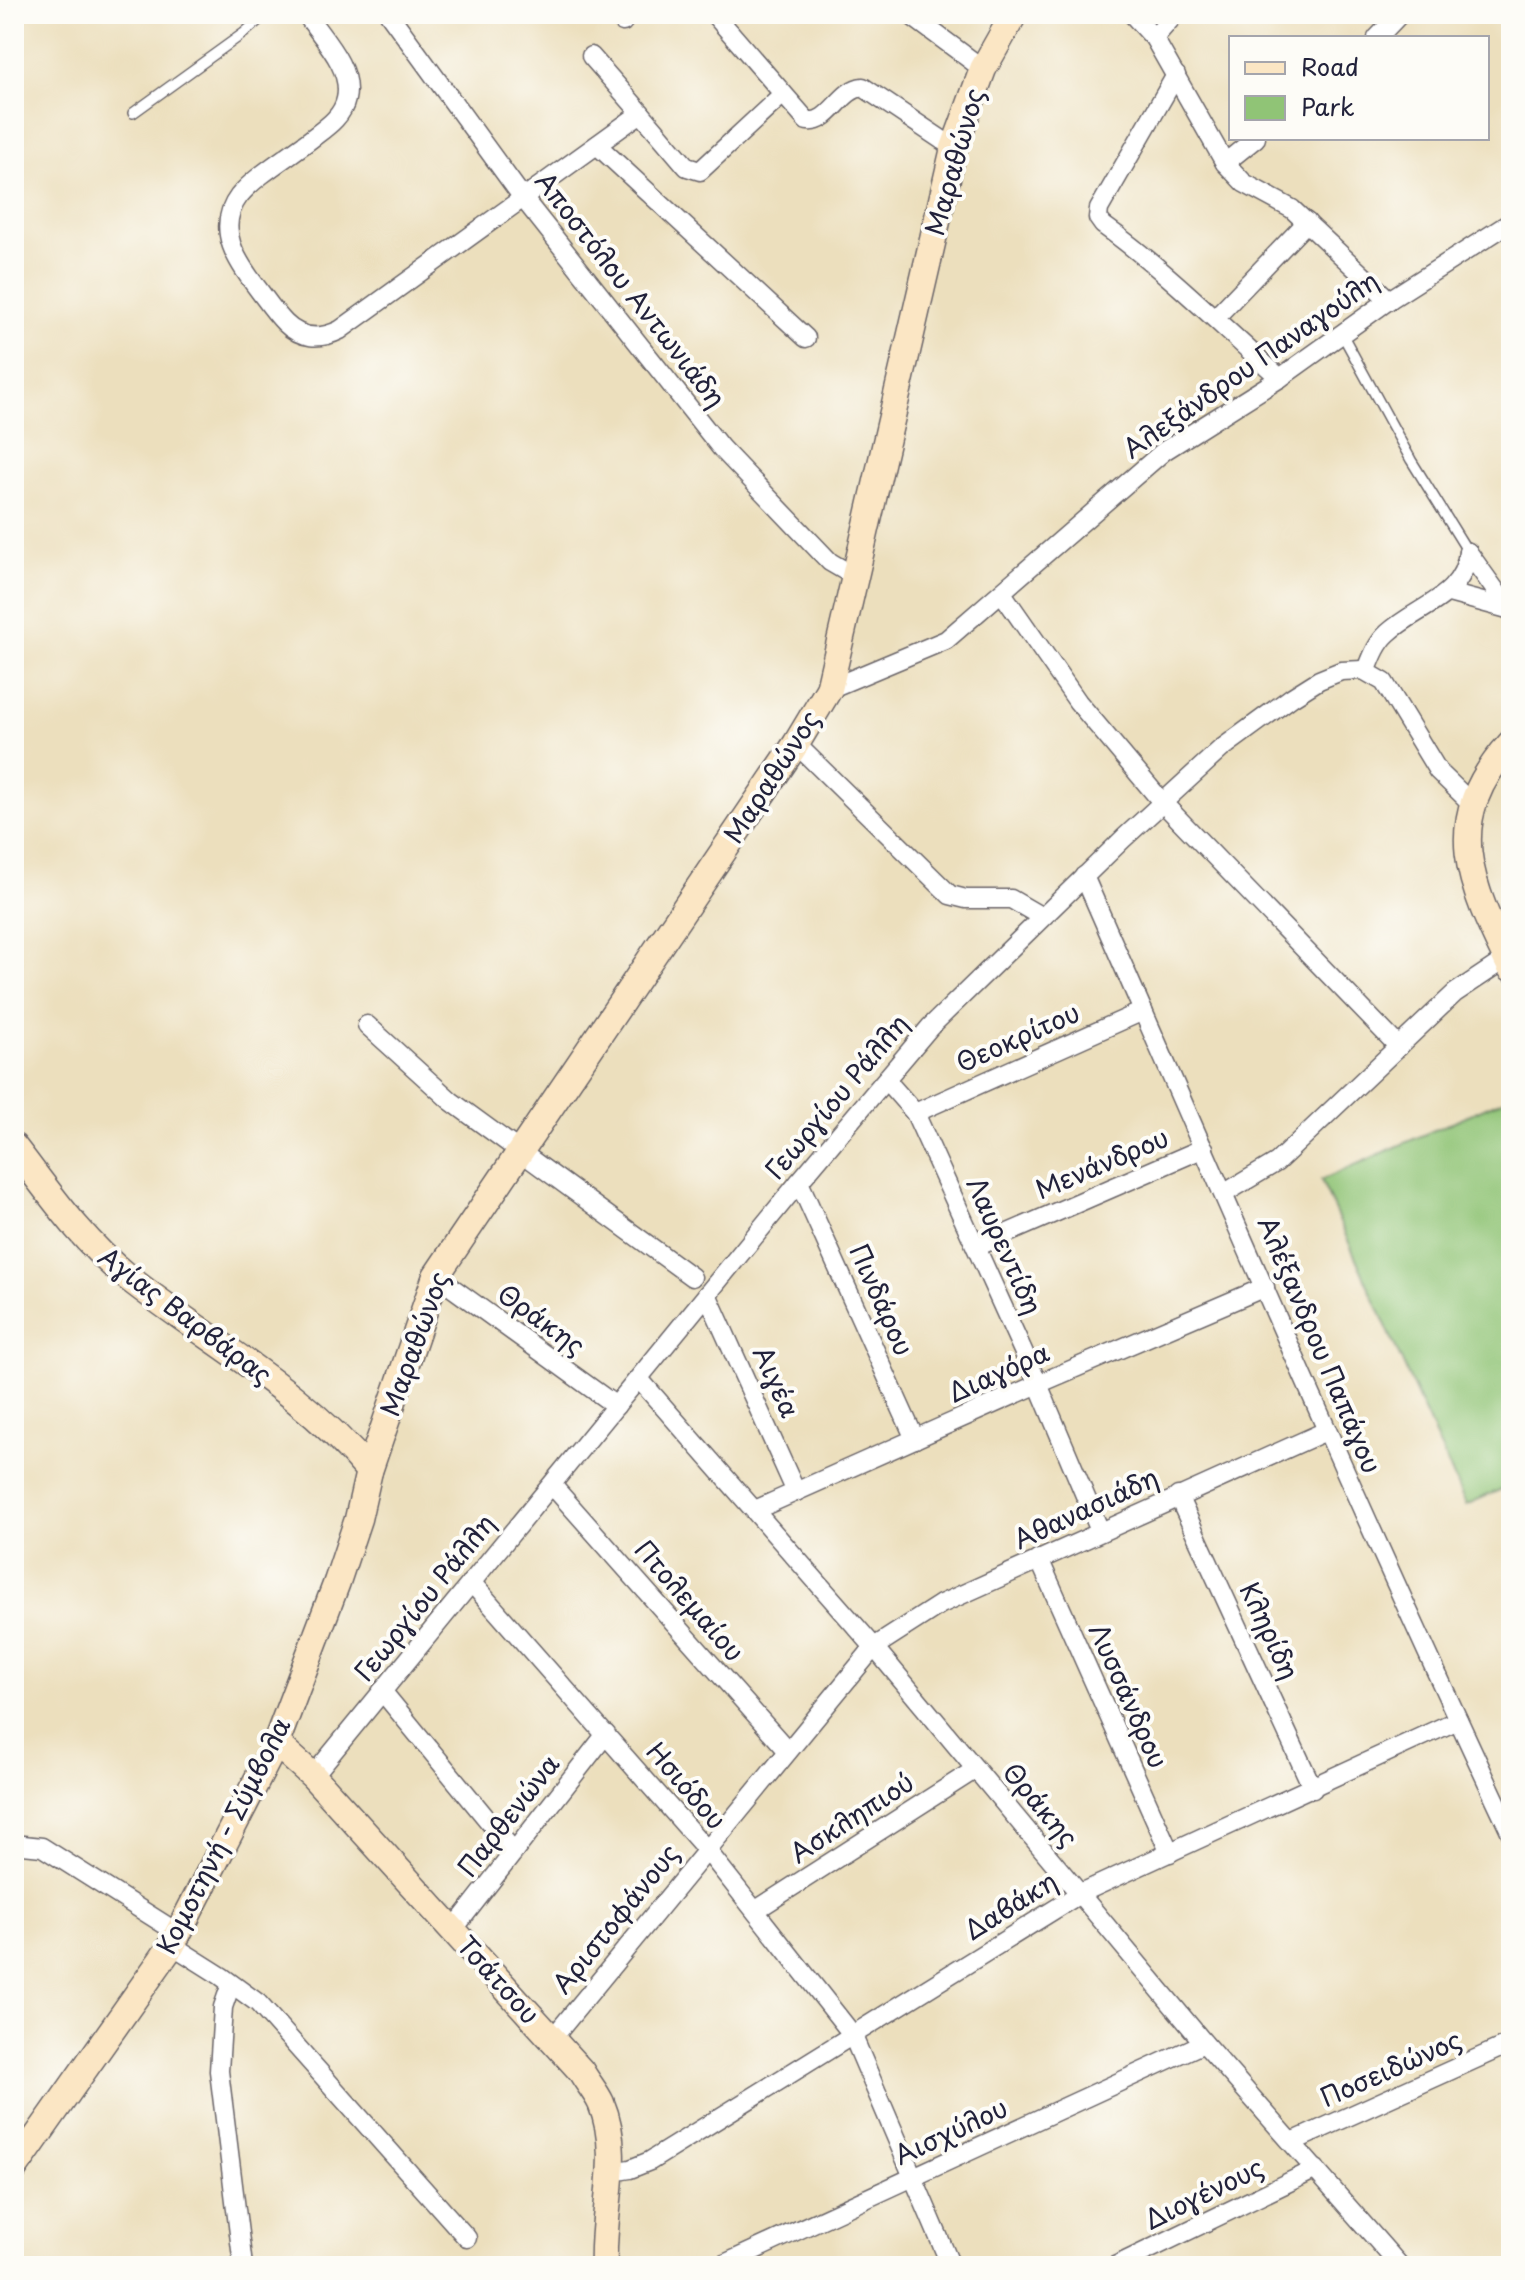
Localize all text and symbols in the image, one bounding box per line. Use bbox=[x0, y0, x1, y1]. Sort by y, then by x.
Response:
legend bbox=[1229, 36, 1489, 140]
text: Road bbox=[1301, 48, 1359, 84]
street label: Μαραθώνος bbox=[914, 83, 993, 240]
text: Park bbox=[1301, 88, 1355, 124]
street label: Αποστόλου Αντωνιάδη bbox=[527, 163, 736, 415]
street label: Αλεξάνδρου Παναγούλη bbox=[1114, 261, 1386, 467]
street label: Μαραθώνος bbox=[713, 702, 828, 850]
street label: Θεοκρίτου bbox=[949, 992, 1086, 1081]
street label: Γεωργίου Ράλλη bbox=[755, 1005, 917, 1187]
street label: Μενάνδρου bbox=[1029, 1117, 1174, 1208]
street label: Λαυρεντίδη bbox=[958, 1171, 1053, 1320]
street label: Αλέξανδρου Παπάγου bbox=[1249, 1210, 1392, 1479]
street label: Αγίας Βαρβάρας bbox=[91, 1237, 281, 1393]
street label: Πινδάρου bbox=[840, 1237, 924, 1361]
street label: Μαραθώνος bbox=[369, 1266, 458, 1421]
street label: Θράκης bbox=[490, 1274, 594, 1364]
street label: Διαγόρα bbox=[941, 1332, 1055, 1411]
street label: Αιγέα bbox=[744, 1339, 810, 1423]
street label: Αθανασιάδη bbox=[1006, 1457, 1164, 1558]
street label: Γεωργίου Ράλλη bbox=[344, 1505, 504, 1689]
street label: Πτολεμαίου bbox=[626, 1531, 754, 1669]
street label: Κληρίδη bbox=[1231, 1575, 1310, 1685]
street label: Λυσσάνδρου bbox=[1080, 1617, 1179, 1774]
street label: Κομοτηνή - Σύμβολα bbox=[146, 1710, 299, 1960]
street label: Ησιόδου bbox=[638, 1733, 736, 1837]
street label: Παρθενώνα bbox=[448, 1746, 568, 1885]
street label: Θράκης bbox=[994, 1753, 1088, 1855]
street label: Ασκληπιού bbox=[781, 1762, 921, 1872]
street label: Αριστοφάνους bbox=[542, 1835, 687, 2001]
street label: Δαβάκη bbox=[956, 1861, 1064, 1949]
street label: Τσάτσου bbox=[449, 1926, 550, 2032]
street label: Ποσειδώνος bbox=[1314, 2019, 1467, 2116]
street label: Αισχύλου bbox=[887, 2087, 1013, 2174]
street label: Διογένους bbox=[1137, 2147, 1270, 2238]

